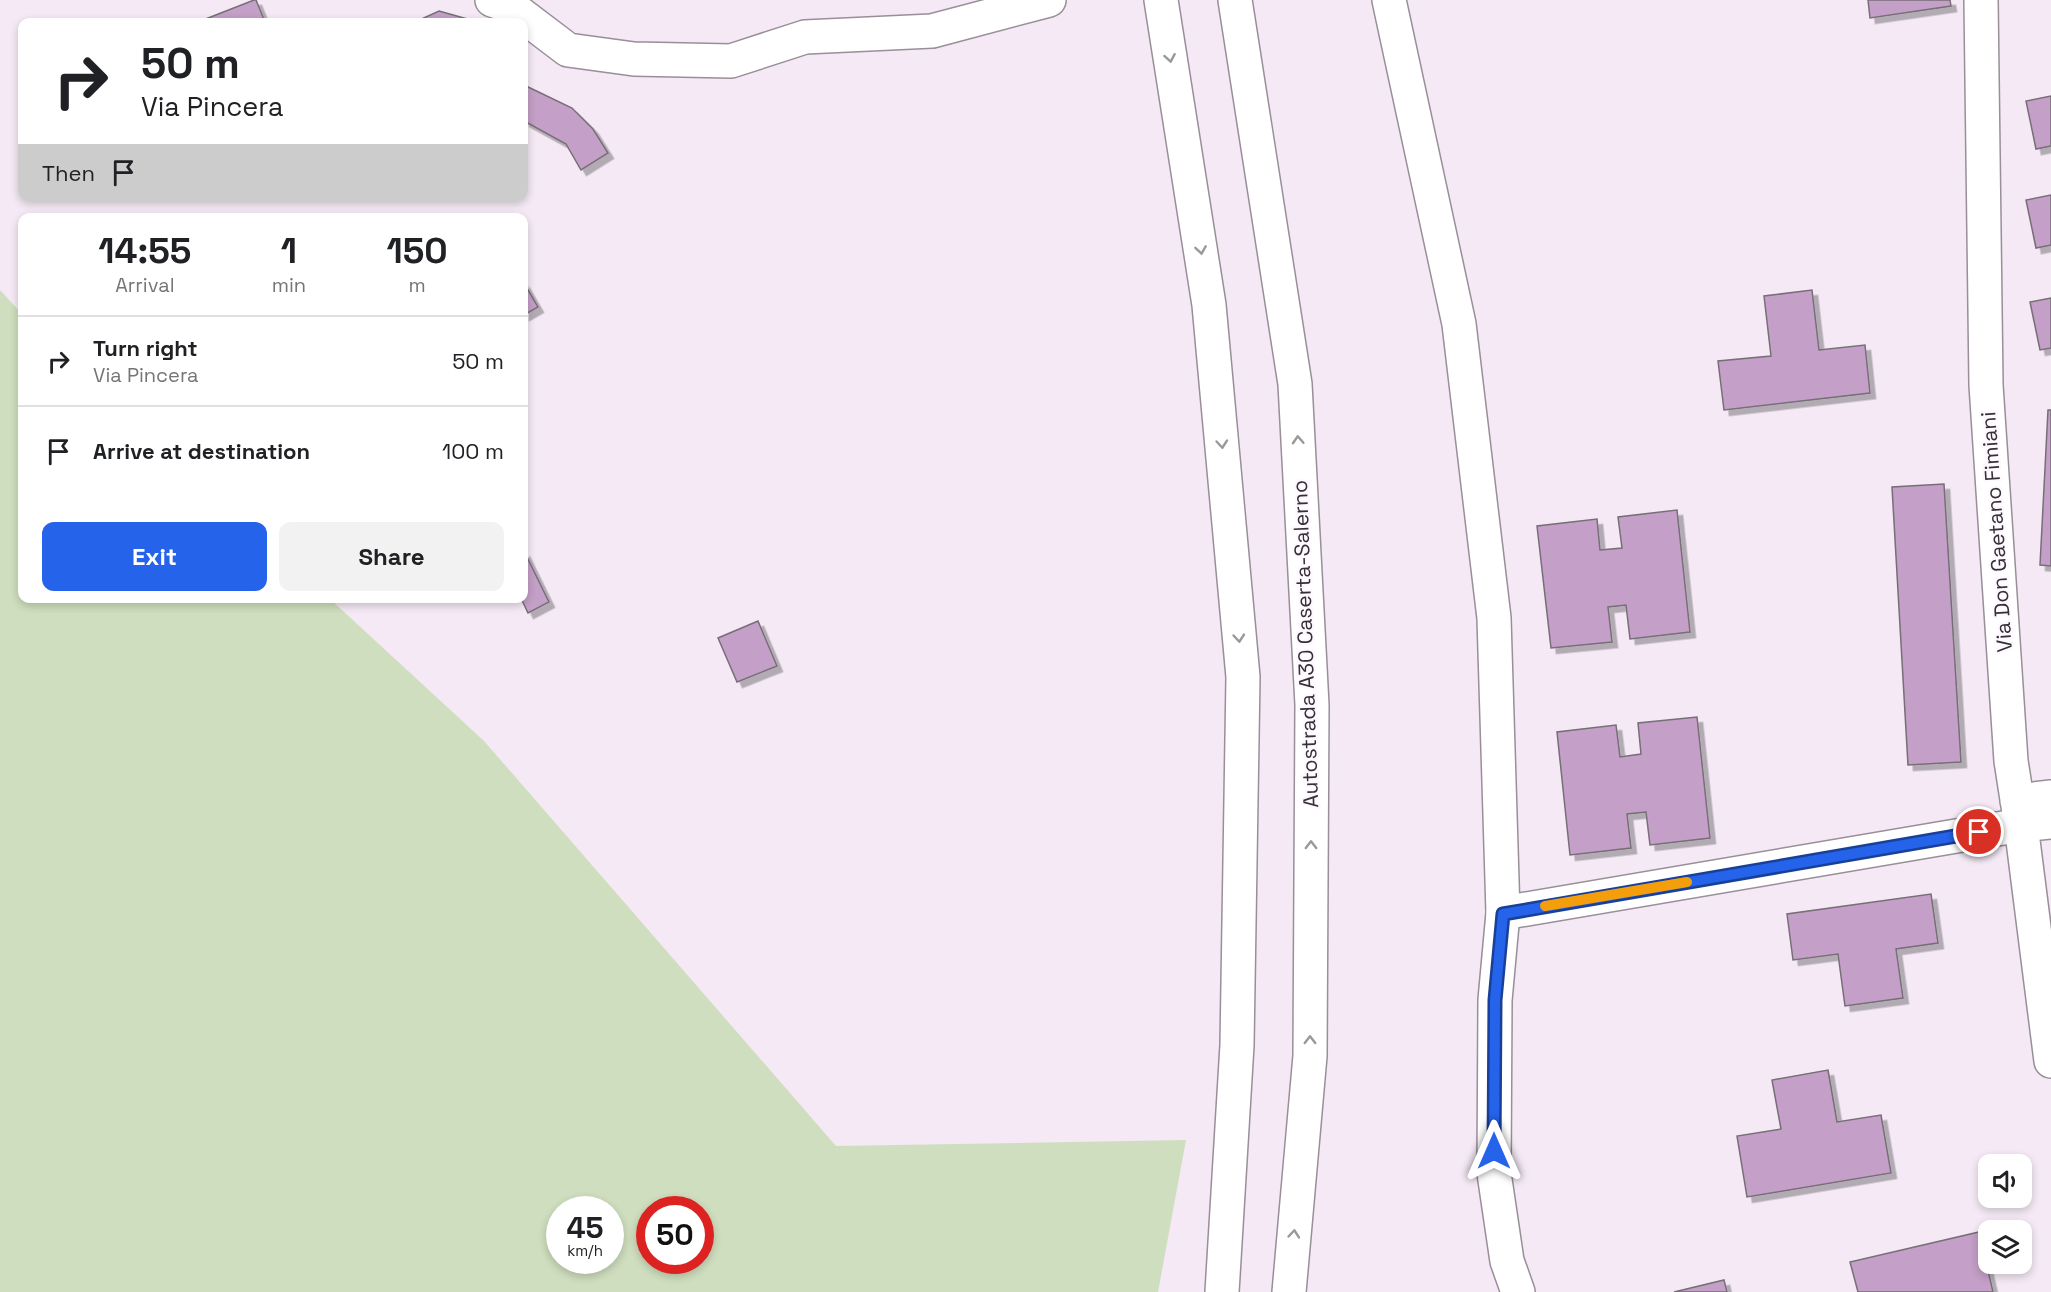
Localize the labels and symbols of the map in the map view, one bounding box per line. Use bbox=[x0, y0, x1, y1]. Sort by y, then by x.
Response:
one-way arrow bbox=[1164, 53, 1176, 62]
one-way arrow bbox=[1194, 246, 1206, 255]
street label: Via Don Gaetano Fimiani bbox=[1974, 411, 2018, 653]
one-way arrow bbox=[1292, 435, 1305, 444]
one-way arrow bbox=[1215, 440, 1228, 449]
street label: Autostrada A30 Caserta-Salerno bbox=[1286, 480, 1324, 808]
one-way arrow bbox=[1232, 634, 1245, 643]
pin bbox=[1953, 806, 2004, 857]
one-way arrow bbox=[1305, 840, 1317, 849]
one-way arrow bbox=[1304, 1035, 1317, 1044]
position arrow bbox=[1462, 1119, 1526, 1183]
speed limit sign: 50 bbox=[636, 1196, 714, 1274]
one-way arrow bbox=[1287, 1229, 1300, 1238]

